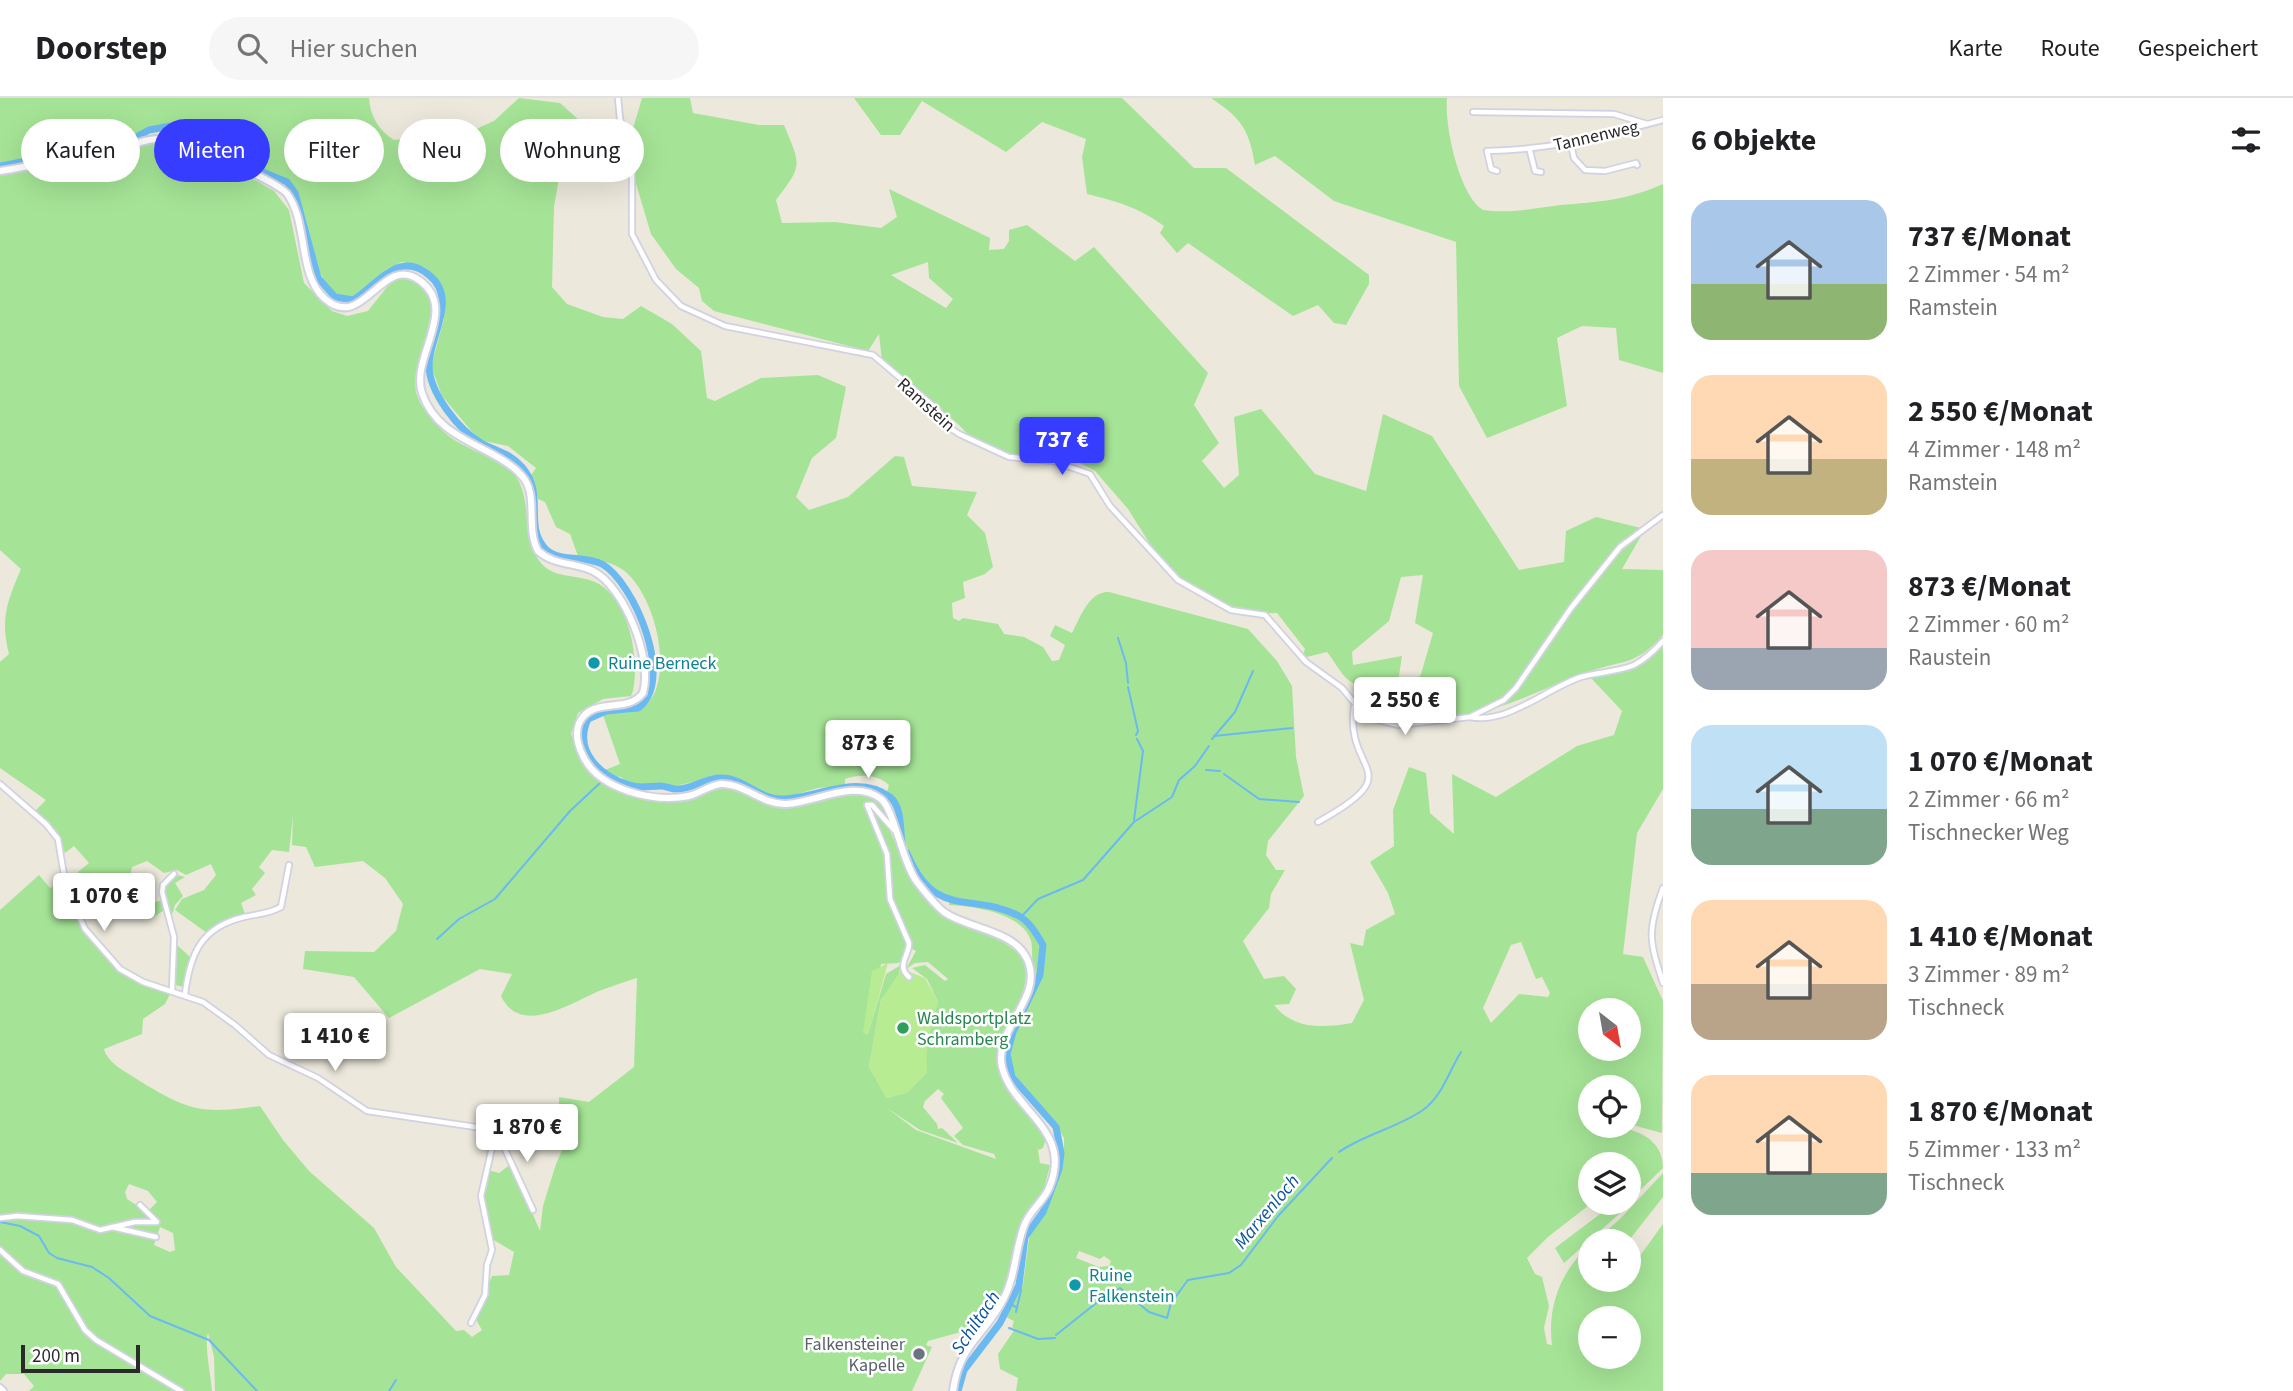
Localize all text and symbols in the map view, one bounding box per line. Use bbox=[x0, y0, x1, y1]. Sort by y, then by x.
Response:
search box bbox=[209, 17, 699, 80]
text: Doorstep bbox=[35, 25, 167, 72]
icon: search bbox=[233, 29, 271, 67]
text: Hier suchen bbox=[289, 30, 418, 67]
text: Karte bbox=[1949, 31, 2003, 66]
text: Route bbox=[2041, 31, 2100, 66]
text: Gespeichert bbox=[2138, 31, 2258, 66]
street label: Tannenweg bbox=[1551, 114, 1641, 158]
chip: Kaufen bbox=[21, 119, 140, 182]
chip: Mieten bbox=[154, 119, 270, 182]
chip: Filter bbox=[284, 119, 384, 182]
chip: Neu bbox=[398, 119, 486, 182]
chip: Wohnung bbox=[500, 119, 644, 182]
text: 6 Objekte bbox=[1691, 119, 1816, 162]
icon: filters bbox=[2227, 121, 2265, 159]
text: 737 €/Monat bbox=[1908, 215, 2071, 258]
icon: home bbox=[1747, 228, 1831, 312]
text: 2 Zimmer · 54 m² bbox=[1908, 258, 2070, 291]
text: Ramstein bbox=[1908, 291, 1998, 324]
street label: Ramstein bbox=[891, 372, 961, 438]
text: 2 550 €/Monat bbox=[1908, 390, 2093, 433]
icon: home bbox=[1747, 403, 1831, 487]
pin: 737 € bbox=[1013, 418, 1111, 477]
text: 737 € bbox=[1035, 423, 1089, 456]
text: 4 Zimmer · 148 m² bbox=[1908, 433, 2081, 466]
text: Ramstein bbox=[1908, 466, 1998, 499]
text: 873 €/Monat bbox=[1908, 565, 2071, 608]
icon: home bbox=[1747, 578, 1831, 662]
text: 2 Zimmer · 60 m² bbox=[1908, 608, 2070, 641]
text: Raustein bbox=[1908, 641, 1991, 674]
place label: Ruine Berneck bbox=[608, 651, 717, 676]
marker: Ruine Berneck bbox=[586, 655, 602, 671]
pin: 2 550 € bbox=[1340, 678, 1470, 737]
text: 2 550 € bbox=[1370, 683, 1440, 716]
pin: 873 € bbox=[819, 720, 917, 780]
text: 873 € bbox=[841, 726, 895, 759]
text: 1 070 €/Monat bbox=[1908, 740, 2093, 783]
icon: home bbox=[1747, 753, 1831, 837]
text: 2 Zimmer · 66 m² bbox=[1908, 783, 2070, 816]
text: Tischnecker Weg bbox=[1908, 816, 2069, 849]
pin: 1 070 € bbox=[39, 874, 169, 933]
text: 1 070 € bbox=[69, 879, 139, 912]
text: 1 410 €/Monat bbox=[1908, 915, 2093, 958]
icon: home bbox=[1747, 928, 1831, 1012]
text: 3 Zimmer · 89 m² bbox=[1908, 958, 2070, 991]
text: Tischneck bbox=[1908, 991, 2005, 1024]
north arrow bbox=[1578, 998, 1642, 1060]
map controls bbox=[1578, 998, 1641, 1369]
place label: Waldsportplatz Schramberg bbox=[917, 1006, 1032, 1052]
pin: 1 410 € bbox=[270, 1014, 400, 1073]
text: 1 410 € bbox=[300, 1019, 370, 1052]
marker: Waldsportplatz Schramberg bbox=[895, 1020, 911, 1036]
button: locate bbox=[1578, 1075, 1641, 1138]
text: 1 870 €/Monat bbox=[1908, 1090, 2093, 1133]
icon: home bbox=[1747, 1103, 1831, 1187]
pin: 1 870 € bbox=[462, 1104, 592, 1164]
text: 1 870 € bbox=[492, 1110, 562, 1143]
text: 5 Zimmer · 133 m² bbox=[1908, 1133, 2081, 1166]
button: layers bbox=[1578, 1152, 1641, 1215]
text: Tischneck bbox=[1908, 1166, 2005, 1199]
water label: Marxenloch bbox=[1228, 1169, 1306, 1255]
button: + bbox=[1578, 1229, 1641, 1292]
place label: Ruine Falkenstein bbox=[1089, 1263, 1175, 1309]
marker: Ruine Falkenstein bbox=[1067, 1277, 1083, 1293]
water label: Schiltach bbox=[945, 1286, 1007, 1360]
button: − bbox=[1578, 1306, 1641, 1369]
place label: Falkensteiner Kapelle bbox=[804, 1332, 906, 1378]
scale bar bbox=[21, 1342, 140, 1374]
text: 200 m bbox=[32, 1343, 80, 1370]
marker: Falkensteiner Kapelle bbox=[911, 1346, 927, 1362]

